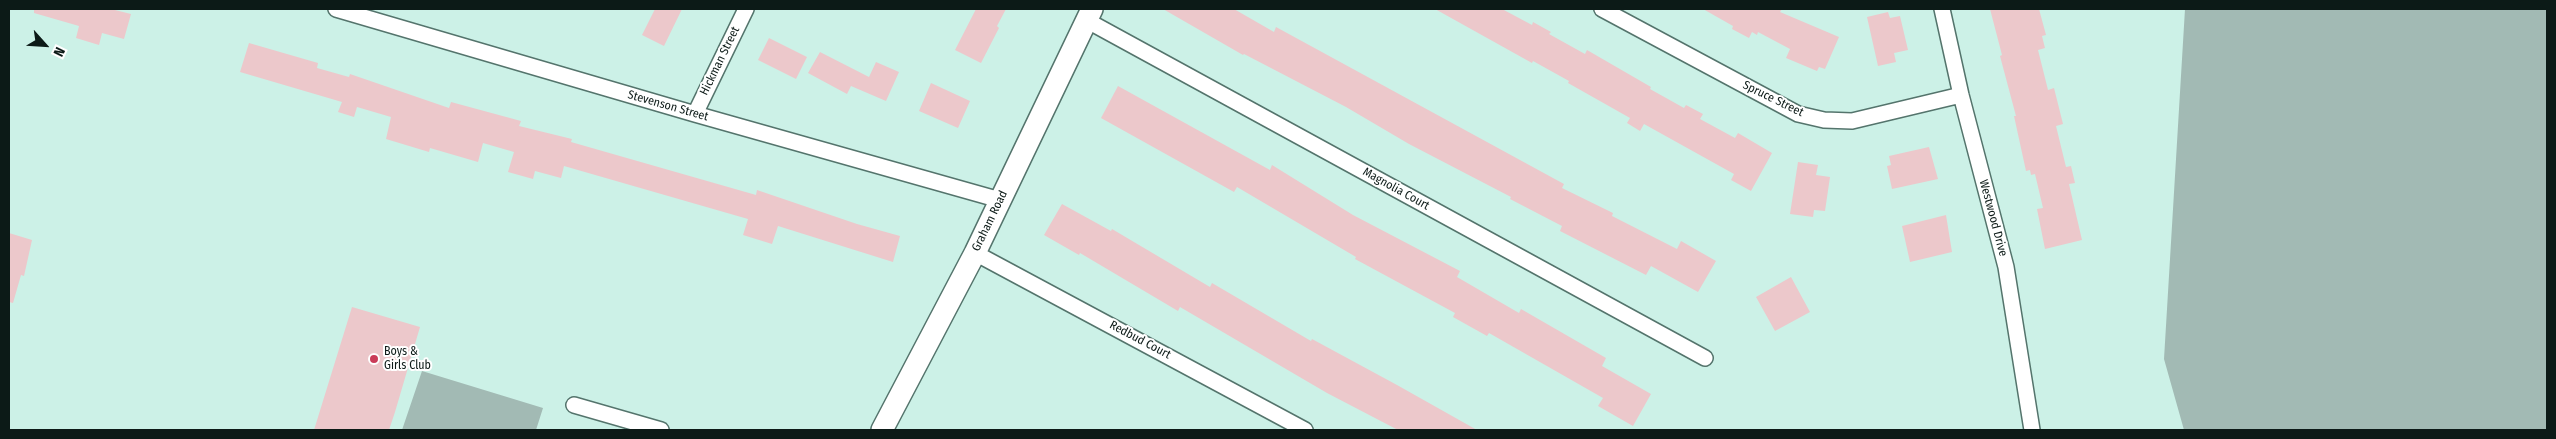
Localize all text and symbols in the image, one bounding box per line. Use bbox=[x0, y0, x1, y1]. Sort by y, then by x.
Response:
north arrow bbox=[20, 20, 70, 70]
street label: Hickman Street bbox=[697, 24, 743, 98]
text: N bbox=[49, 44, 68, 59]
street label: Spruce Street bbox=[1740, 78, 1806, 120]
street label: Stevenson Street bbox=[626, 88, 710, 124]
street label: Magnolia Court bbox=[1360, 165, 1432, 213]
street label: Westwood Drive bbox=[1976, 178, 2010, 258]
street label: Graham Road bbox=[969, 188, 1011, 254]
street label: Redbud Court bbox=[1107, 318, 1173, 362]
place label: Boys & Girls Club bbox=[384, 345, 431, 373]
marker: Boys & Girls Club bbox=[368, 353, 380, 365]

